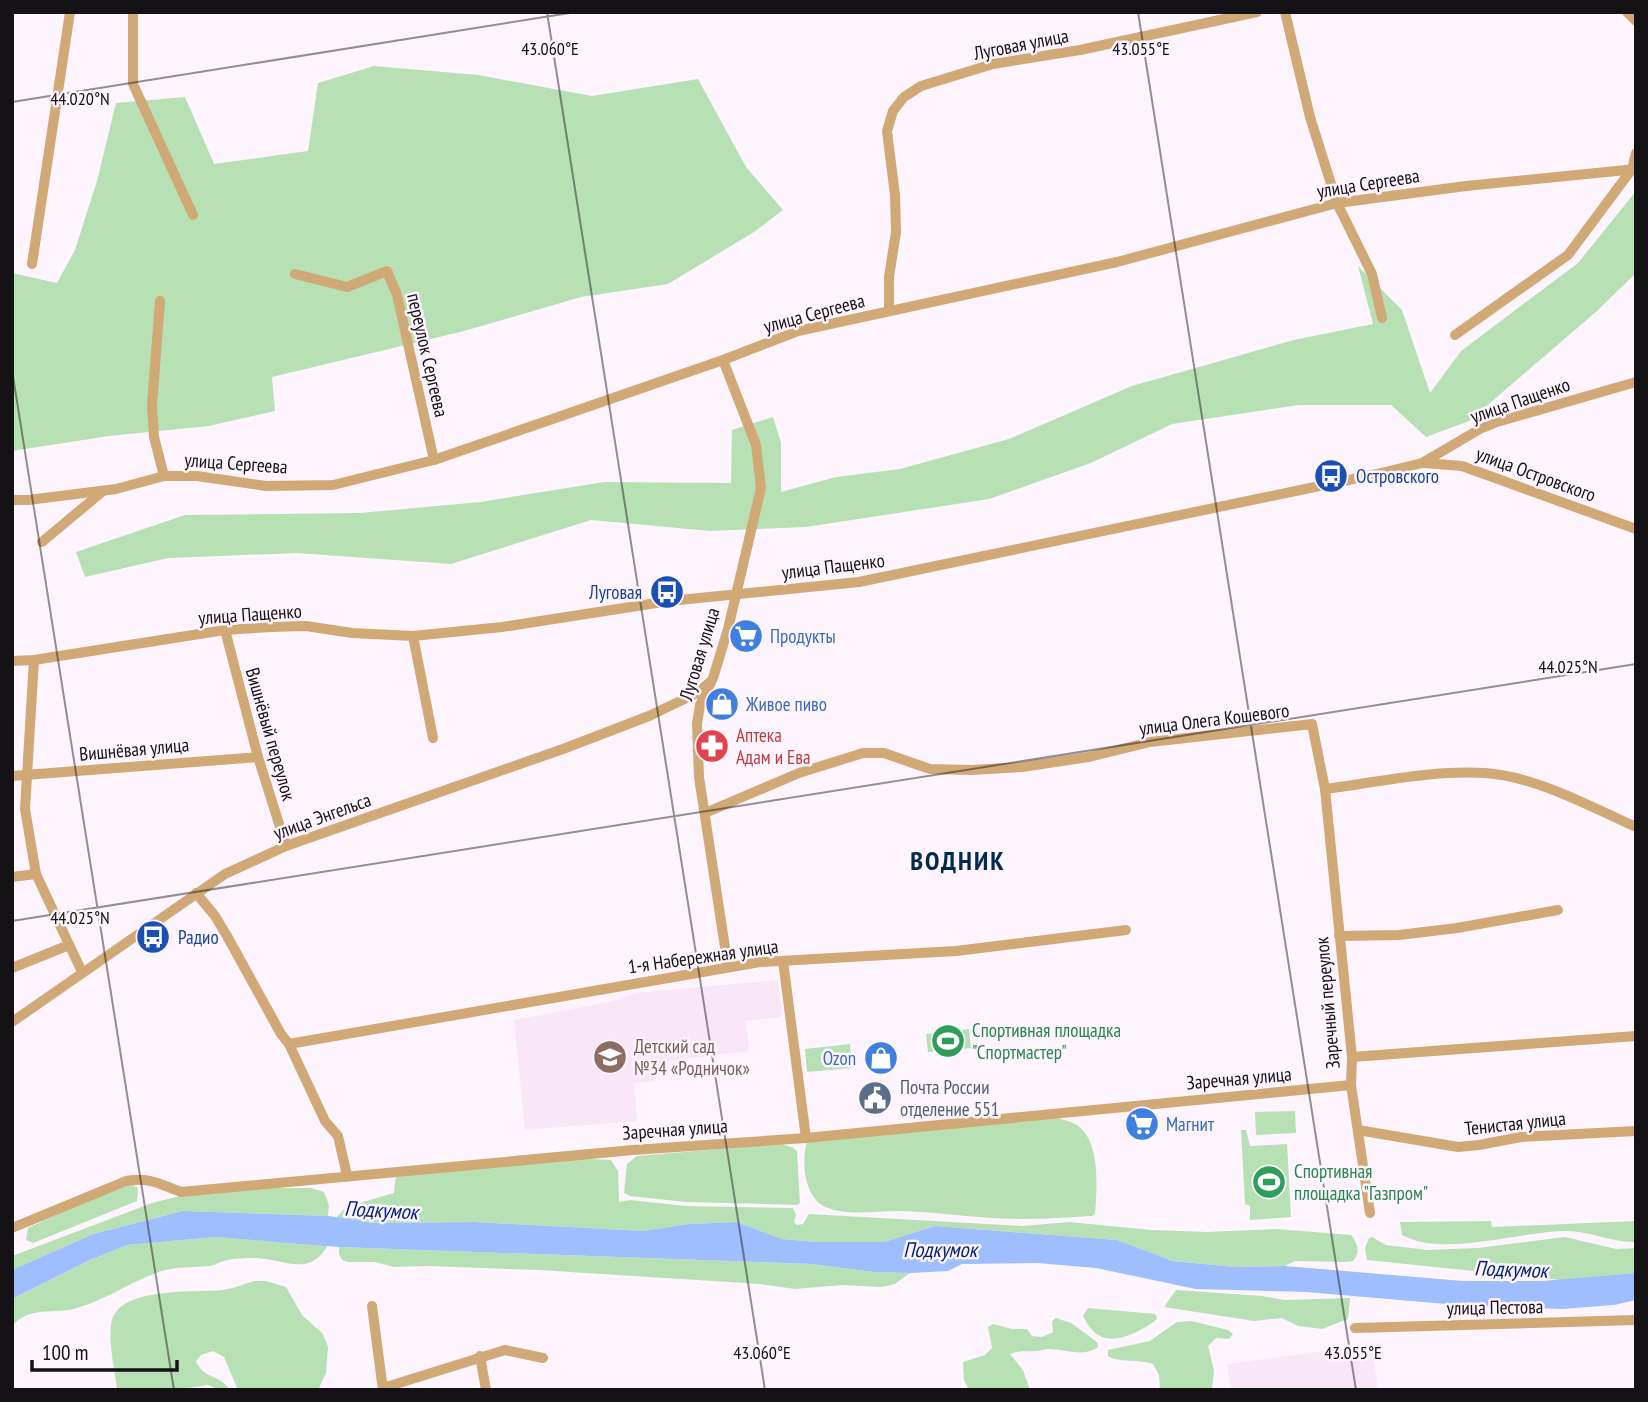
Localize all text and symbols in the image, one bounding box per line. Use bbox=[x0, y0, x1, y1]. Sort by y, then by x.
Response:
street label: Луговая улица bbox=[971, 23, 1070, 65]
text: 43.060°E bbox=[521, 37, 579, 60]
text: 43.055°E bbox=[1112, 37, 1170, 60]
text: 44.020°N bbox=[50, 87, 110, 110]
street label: улица Сергеева bbox=[1315, 163, 1421, 203]
street label: улица Сергеева bbox=[761, 288, 867, 338]
street label: переулок Сергеева bbox=[402, 291, 454, 419]
street label: улица Пащенко bbox=[1467, 372, 1573, 428]
street label: улица Островского bbox=[1473, 441, 1599, 507]
street label: улица Сергеева bbox=[184, 447, 288, 479]
bus stop icon: Островского bbox=[1312, 457, 1350, 495]
place label: Островского bbox=[1356, 464, 1439, 488]
street label: улица Пащенко bbox=[780, 548, 886, 584]
bus stop icon: Луговая bbox=[648, 573, 686, 611]
place label: Луговая bbox=[588, 580, 642, 604]
street label: улица Пащенко bbox=[197, 598, 303, 630]
street label: Луговая улица bbox=[673, 605, 724, 704]
supermarket icon: Продукты bbox=[727, 617, 765, 655]
place label: Продукты bbox=[770, 624, 836, 648]
text: 44.025°N bbox=[1538, 655, 1598, 678]
street label: Вишнёвый переулок bbox=[241, 665, 302, 804]
shop icon: Живое пиво bbox=[703, 685, 741, 723]
place label: Живое пиво bbox=[745, 692, 827, 716]
street label: улица Олега Кошевого bbox=[1138, 698, 1290, 740]
place label: Аптека Адам и Ева bbox=[736, 723, 811, 769]
pharmacy icon: Аптека Адам и Ева bbox=[693, 727, 731, 765]
street label: Вишнёвая улица bbox=[78, 732, 190, 766]
street label: улица Энгельса bbox=[270, 787, 374, 845]
district label: ВОДНИК bbox=[910, 844, 1006, 877]
text: 44.025°N bbox=[50, 906, 110, 929]
bus stop icon: Радио bbox=[134, 918, 172, 956]
place label: Радио bbox=[178, 925, 219, 949]
street label: 1-я Набережная улица bbox=[626, 934, 780, 978]
street label: Заречный переулок bbox=[1309, 935, 1345, 1070]
place label: Спортивная площадка "Спортмастер" bbox=[972, 1018, 1121, 1064]
sports icon: Спортивная площадка "Спортмастер" bbox=[929, 1022, 967, 1060]
place label: Детский сад №34 «Родничок» bbox=[634, 1034, 750, 1080]
school or university icon: Детский сад №34 «Родничок» bbox=[591, 1038, 629, 1076]
shop icon: Ozon bbox=[862, 1039, 900, 1077]
place label: Ozon bbox=[823, 1046, 856, 1070]
street label: Заречная улица bbox=[1185, 1061, 1293, 1095]
place label: Почта России отделение 551 bbox=[900, 1075, 999, 1121]
public building icon: Почта России отделение 551 bbox=[856, 1079, 894, 1117]
supermarket icon: Магнит bbox=[1123, 1105, 1161, 1143]
street label: Тенистая улица bbox=[1463, 1106, 1567, 1140]
place label: Магнит bbox=[1166, 1112, 1215, 1136]
street label: Заречная улица bbox=[621, 1113, 729, 1145]
place label: Спортивная площадка "Газпром" bbox=[1294, 1159, 1428, 1205]
sports icon: Спортивная площадка "Газпром" bbox=[1250, 1163, 1288, 1201]
water label: Подкумок bbox=[344, 1195, 421, 1226]
water label: Подкумок bbox=[903, 1236, 980, 1263]
water label: Подкумок bbox=[1474, 1254, 1551, 1284]
street label: улица Пестова bbox=[1447, 1294, 1543, 1320]
scale bar bbox=[32, 1328, 177, 1372]
text: 100 m bbox=[42, 1339, 88, 1366]
text: 43.060°E bbox=[733, 1341, 791, 1364]
text: 43.055°E bbox=[1324, 1341, 1382, 1364]

